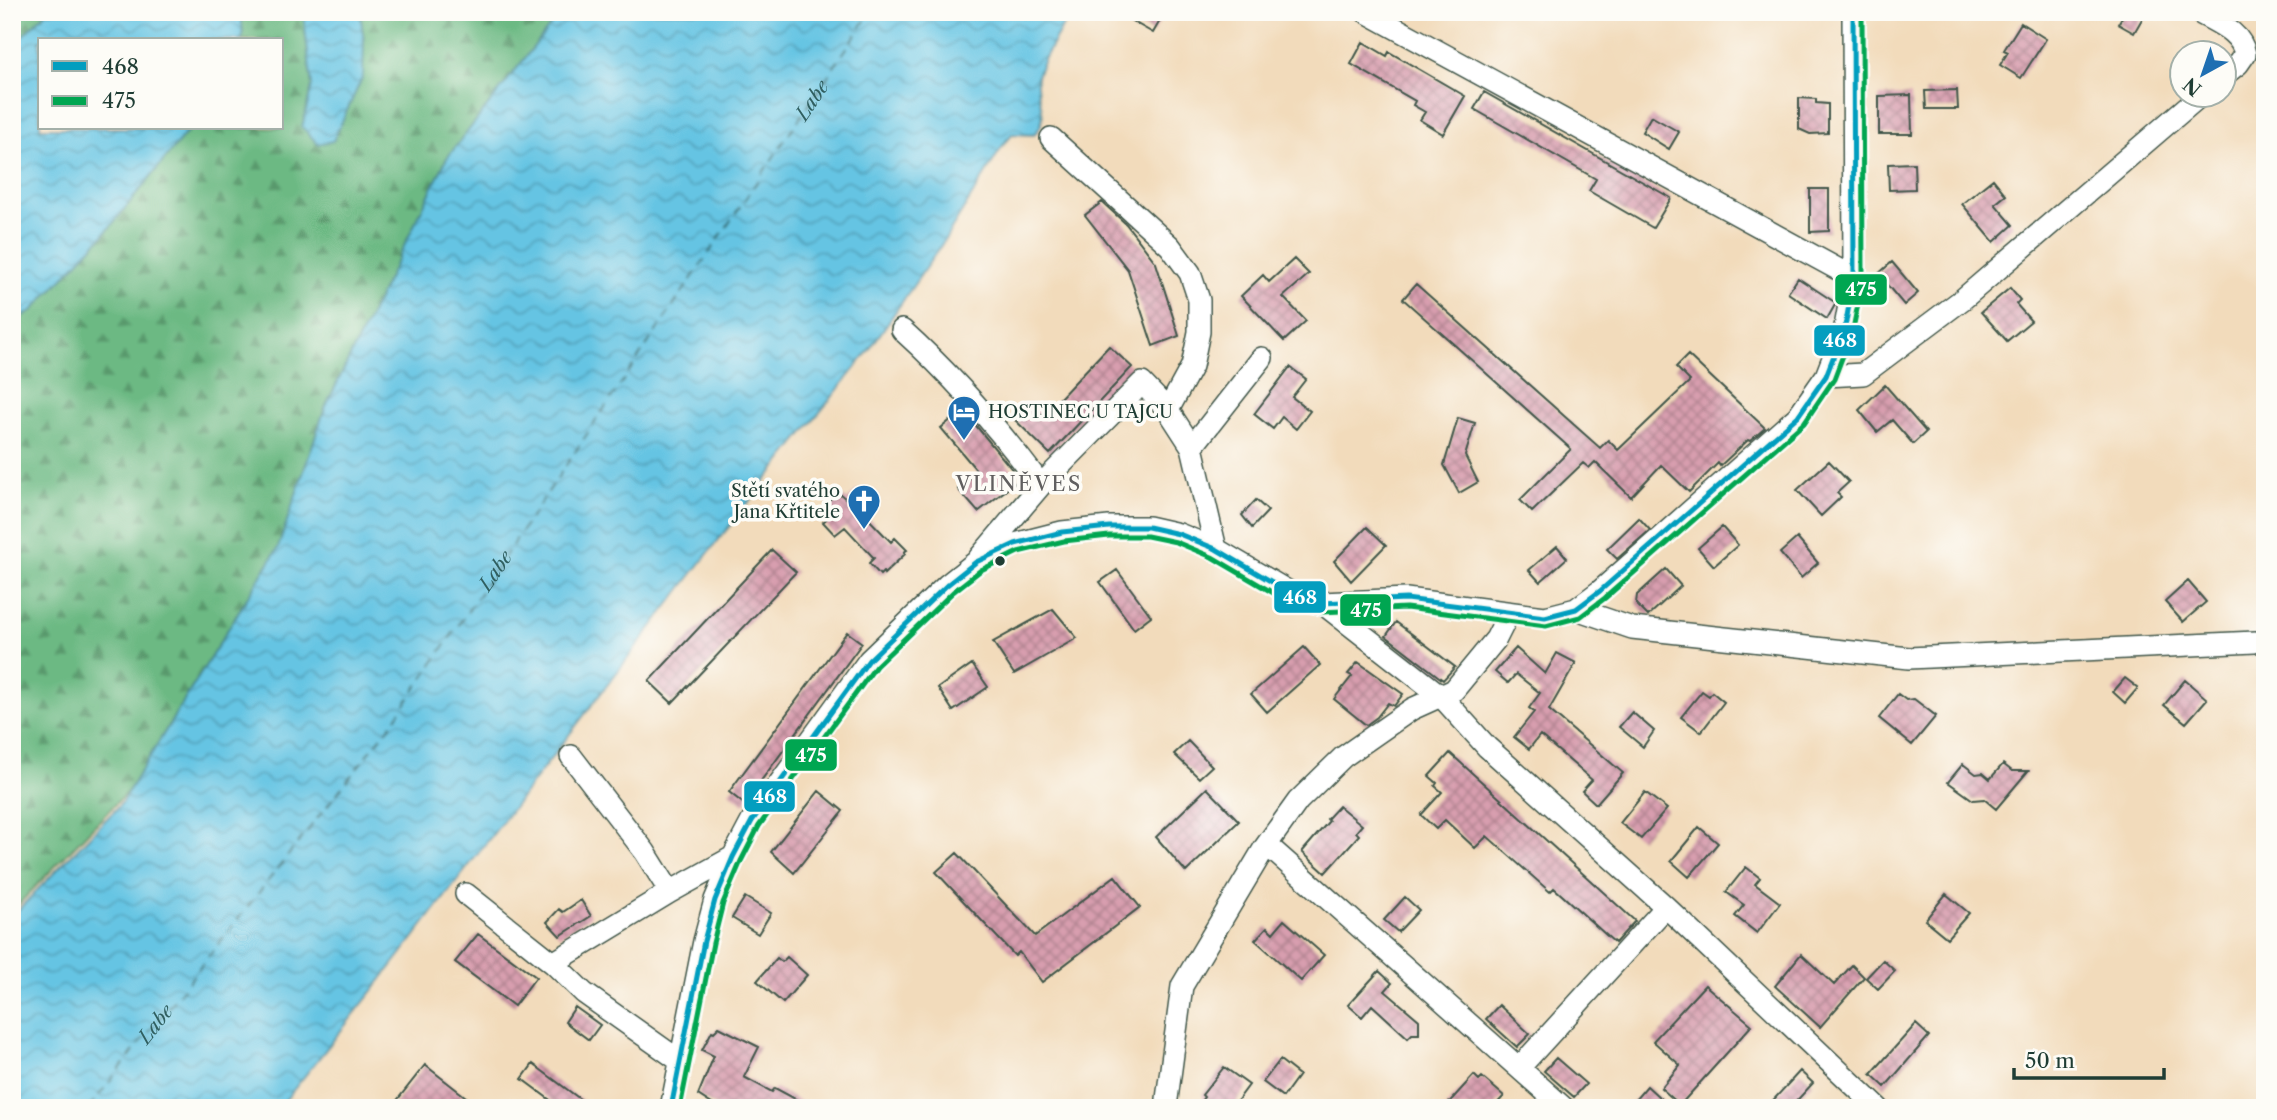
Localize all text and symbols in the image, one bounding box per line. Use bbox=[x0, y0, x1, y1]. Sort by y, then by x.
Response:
legend bbox=[38, 38, 284, 130]
north arrow bbox=[2168, 38, 2238, 108]
text: 468 bbox=[102, 54, 139, 79]
text: N bbox=[2179, 73, 2206, 101]
water label: Labe bbox=[789, 75, 834, 126]
text: 475 bbox=[102, 88, 136, 113]
line badge: 475 bbox=[1834, 273, 1888, 306]
text: 475 bbox=[1845, 278, 1877, 301]
line badge: 468 bbox=[1813, 324, 1866, 357]
text: 468 bbox=[1823, 329, 1857, 352]
hotel icon: HOSTINEC U TAJCU bbox=[945, 393, 983, 442]
place label: HOSTINEC U TAJCU bbox=[988, 401, 1173, 423]
district label: VLINĚVES bbox=[955, 471, 1082, 496]
place label: Stětí svatého Jana Křtitele bbox=[731, 480, 840, 523]
church icon: Stětí svatého Jana Křtitele bbox=[845, 482, 883, 531]
water label: Labe bbox=[472, 546, 517, 597]
unlabelled marker bbox=[993, 554, 1007, 568]
line badge: 468 bbox=[1273, 580, 1327, 614]
text: 468 bbox=[1283, 586, 1317, 609]
line badge: 475 bbox=[1339, 593, 1392, 627]
text: 475 bbox=[1350, 599, 1382, 622]
line badge: 475 bbox=[784, 738, 838, 772]
text: 475 bbox=[795, 744, 827, 767]
line badge: 468 bbox=[743, 780, 796, 813]
text: 468 bbox=[753, 785, 787, 808]
water label: Labe bbox=[132, 999, 178, 1050]
scale bar bbox=[2014, 1036, 2165, 1080]
text: 50 m bbox=[2025, 1048, 2075, 1073]

